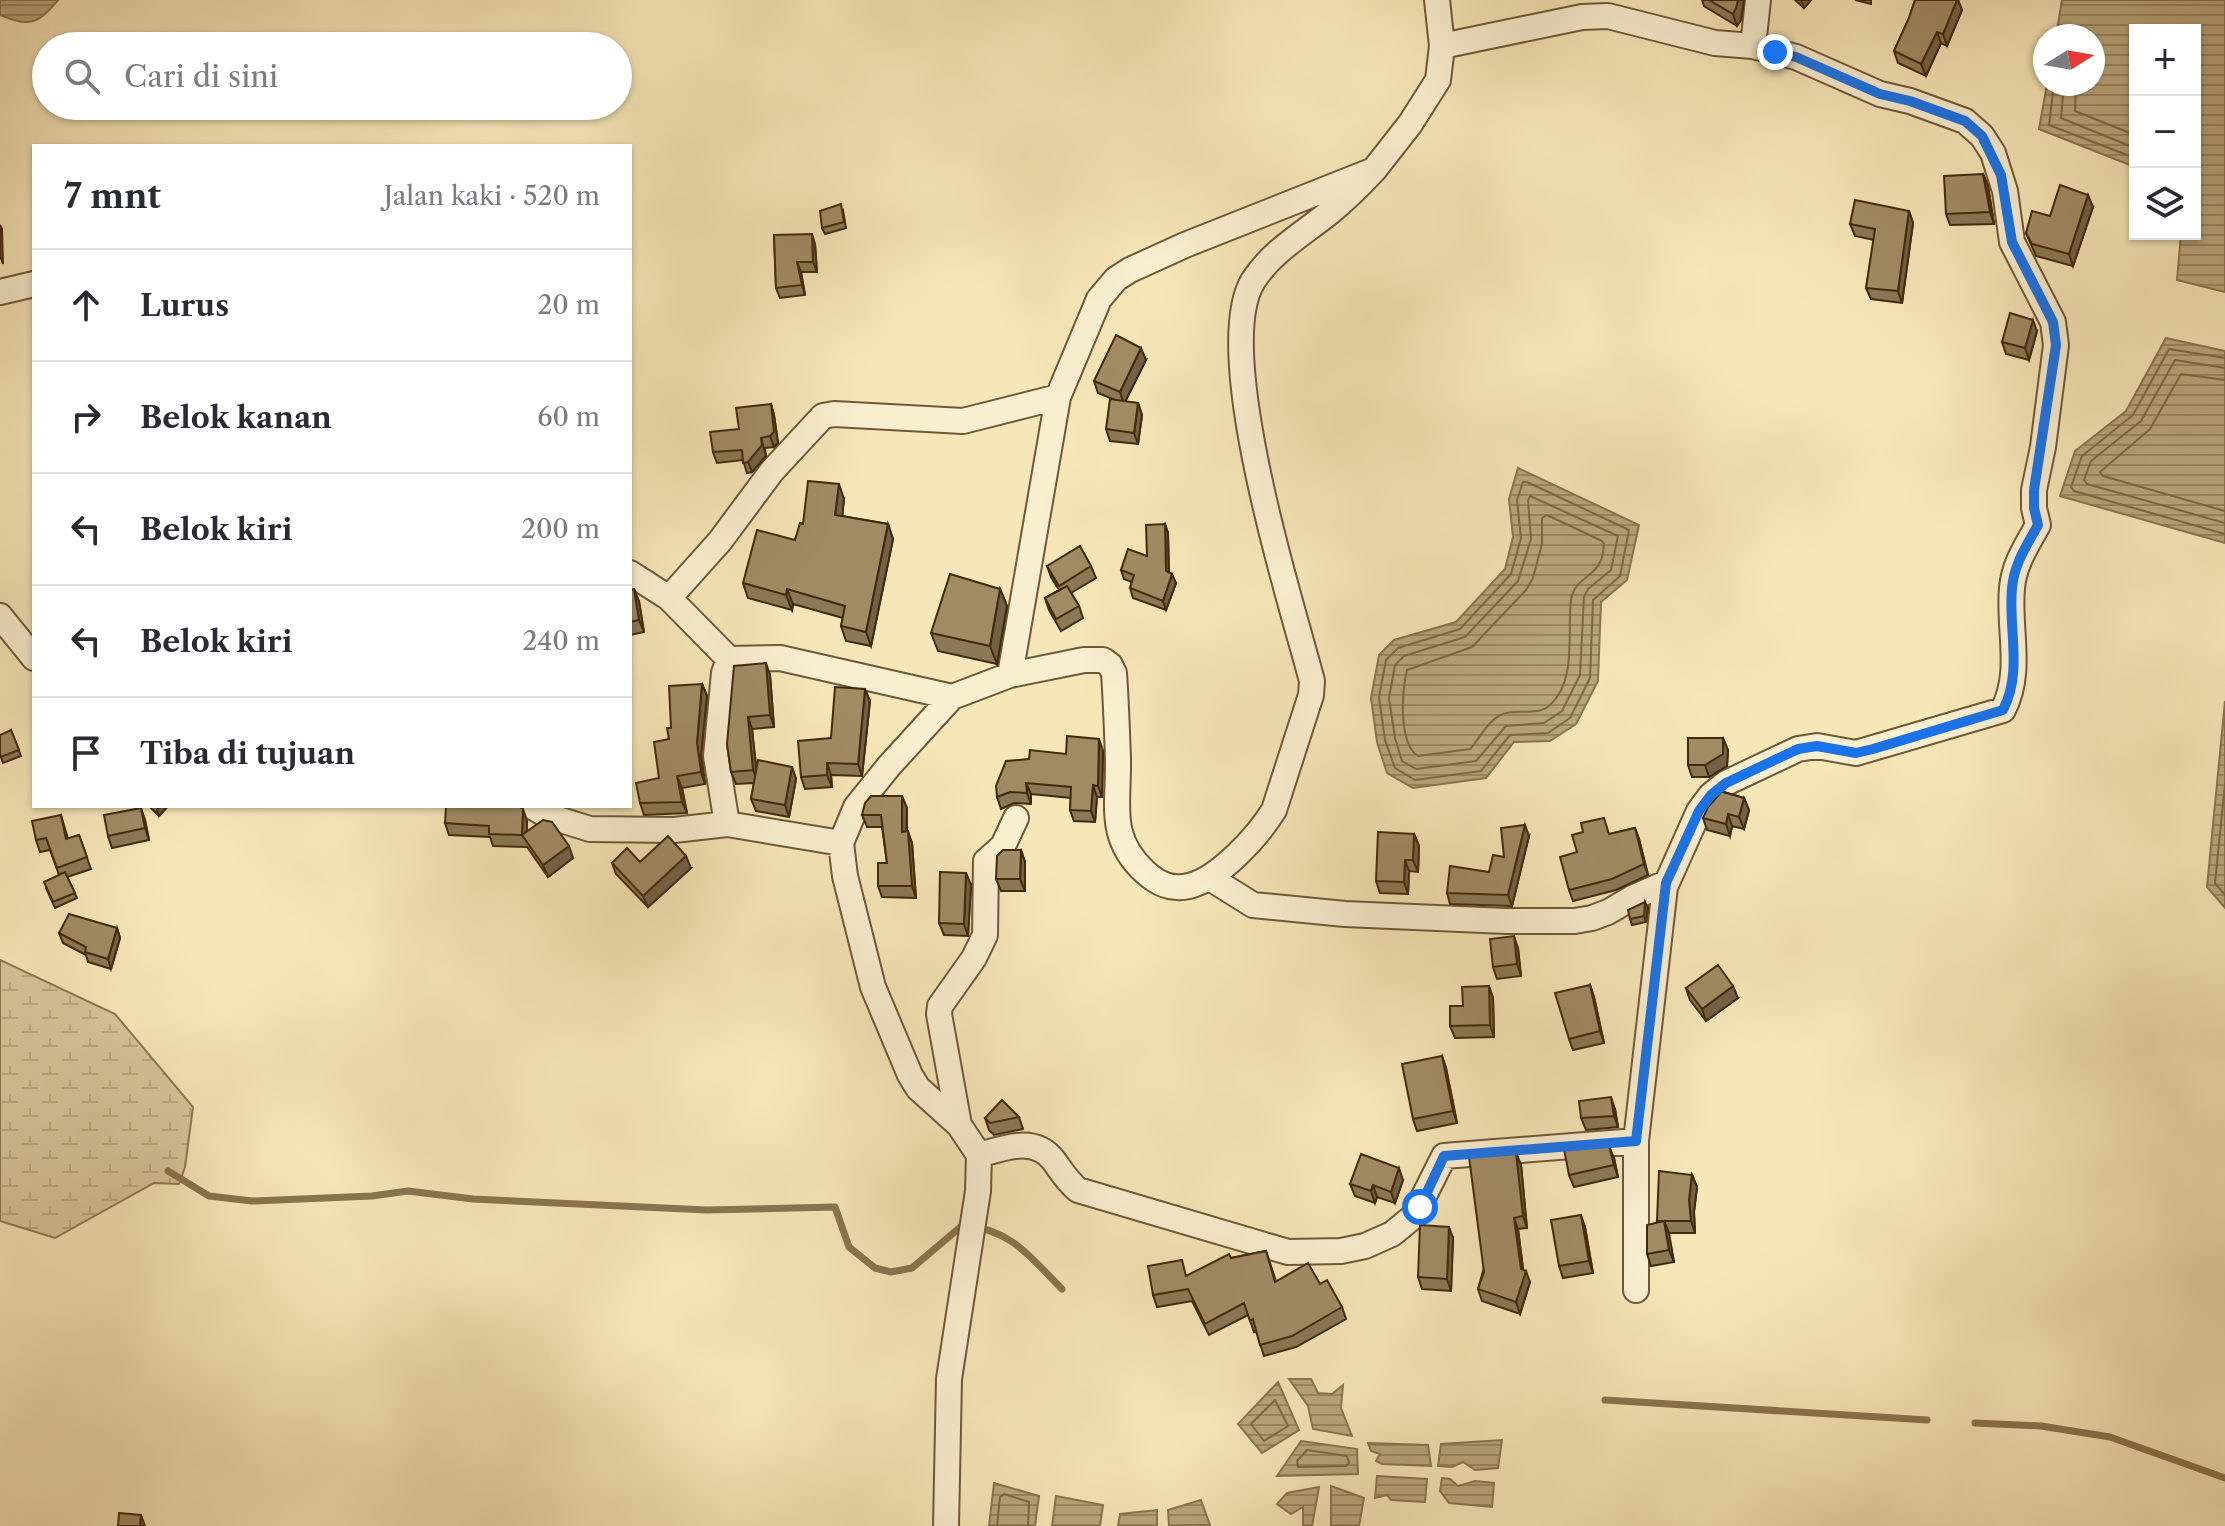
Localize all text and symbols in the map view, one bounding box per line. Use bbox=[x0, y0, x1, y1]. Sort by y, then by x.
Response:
north arrow bbox=[2033, 24, 2105, 96]
map controls bbox=[2129, 24, 2201, 240]
button: + bbox=[2129, 24, 2201, 96]
search box bbox=[32, 32, 632, 120]
route end bbox=[1757, 34, 1793, 70]
icon: search bbox=[60, 54, 104, 98]
text: Cari di sini bbox=[124, 58, 278, 95]
button: − bbox=[2129, 96, 2201, 168]
button: layers bbox=[2129, 168, 2201, 240]
text: 7 mnt bbox=[64, 175, 161, 217]
text: Jalan kaki · 520 m bbox=[384, 180, 600, 212]
icon: ahead bbox=[64, 283, 108, 327]
text: Lurus bbox=[140, 287, 229, 324]
text: 20 m bbox=[537, 289, 600, 321]
icon: right bbox=[64, 395, 108, 439]
text: Belok kanan bbox=[140, 399, 332, 436]
text: 60 m bbox=[537, 401, 600, 433]
icon: left bbox=[64, 507, 108, 551]
text: Belok kiri bbox=[140, 511, 292, 548]
text: 200 m bbox=[521, 513, 600, 545]
icon: left bbox=[64, 619, 108, 663]
text: Belok kiri bbox=[140, 623, 292, 660]
text: 240 m bbox=[522, 625, 600, 657]
icon: arrive bbox=[64, 731, 108, 775]
text: Tiba di tujuan bbox=[140, 735, 355, 772]
route start bbox=[1402, 1189, 1438, 1225]

